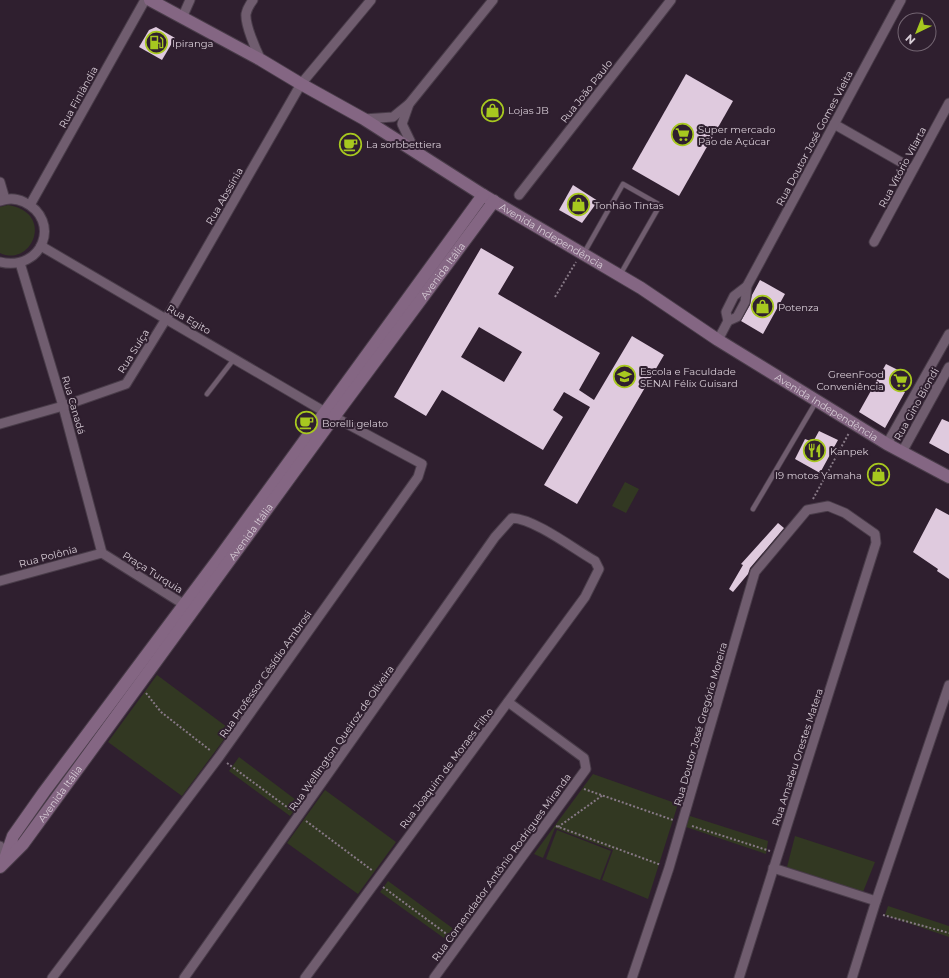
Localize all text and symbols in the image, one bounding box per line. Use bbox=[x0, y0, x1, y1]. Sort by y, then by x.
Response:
north arrow bbox=[897, 12, 937, 52]
fuel station icon: Ipiranga bbox=[144, 30, 170, 56]
text: N bbox=[902, 31, 918, 47]
place label: Ipiranga bbox=[172, 37, 214, 50]
street label: Rua João Paulo bbox=[558, 57, 615, 126]
street label: Rua Finlândia bbox=[56, 64, 101, 131]
street label: Rua Doutor José Gomes Vieita bbox=[773, 68, 856, 208]
shop icon: Lojas JB bbox=[479, 97, 505, 123]
place label: Lojas JB bbox=[508, 104, 549, 117]
supermarket icon: Super mercado Pão de Açúcar bbox=[669, 122, 695, 148]
place label: Super mercado Pão de Açúcar bbox=[698, 123, 775, 148]
street label: Rua Vitório Vilarta bbox=[876, 125, 929, 210]
cafe icon: La sorbbettiera bbox=[337, 131, 363, 157]
place label: La sorbbettiera bbox=[366, 138, 441, 151]
street label: Rua Abssínia bbox=[203, 165, 246, 227]
shop icon: Tonhão Tintas bbox=[565, 192, 591, 218]
place label: Tonhão Tintas bbox=[594, 199, 664, 212]
street label: Avenida Independência bbox=[497, 200, 606, 272]
street label: Avenida Itália bbox=[418, 240, 468, 302]
shop icon: Potenza bbox=[749, 294, 775, 320]
place label: Potenza bbox=[778, 301, 819, 314]
street label: Rua Egito bbox=[164, 302, 213, 337]
street label: Rua Suíça bbox=[115, 327, 152, 376]
school or university icon: Escola e Faculdade SENAI Félix Guisard bbox=[611, 364, 637, 390]
place label: Escola e Faculdade SENAI Félix Guisard bbox=[640, 365, 738, 390]
street label: Rua Gino Biondi bbox=[891, 366, 942, 443]
supermarket icon: GreenFood Conveniência bbox=[887, 367, 913, 393]
place label: GreenFood Conveniência bbox=[817, 368, 884, 393]
street label: Avenida Independência bbox=[772, 371, 881, 444]
street label: Rua Canadá bbox=[59, 374, 88, 436]
cafe icon: Borelli gelato bbox=[293, 410, 319, 436]
place label: Borelli gelato bbox=[322, 417, 388, 430]
restaurant icon: Kanpek bbox=[802, 438, 828, 464]
place label: Kanpek bbox=[830, 445, 868, 458]
shop icon: I9 motos Yamaha bbox=[865, 462, 891, 488]
place label: I9 motos Yamaha bbox=[775, 469, 862, 482]
street label: Avenida Itália bbox=[226, 501, 276, 563]
street label: Rua Polônia bbox=[17, 542, 79, 571]
street label: Praça Turquia bbox=[120, 549, 185, 596]
street label: Rua Professor Césídio Ambrosi bbox=[216, 608, 315, 741]
street label: Rua Doutor José Gregório Moreira bbox=[671, 641, 730, 807]
street label: Rua Wellington Queiroz de Oliveira bbox=[286, 663, 397, 814]
street label: Rua Amadeu Orestes Matera bbox=[769, 687, 826, 828]
street label: Rua Joaquim de Moraes Filho bbox=[397, 705, 496, 831]
street label: Avenida Itália bbox=[35, 763, 85, 825]
street label: Rua Comendador Antônio Rodrigues Miranda bbox=[429, 771, 574, 964]

